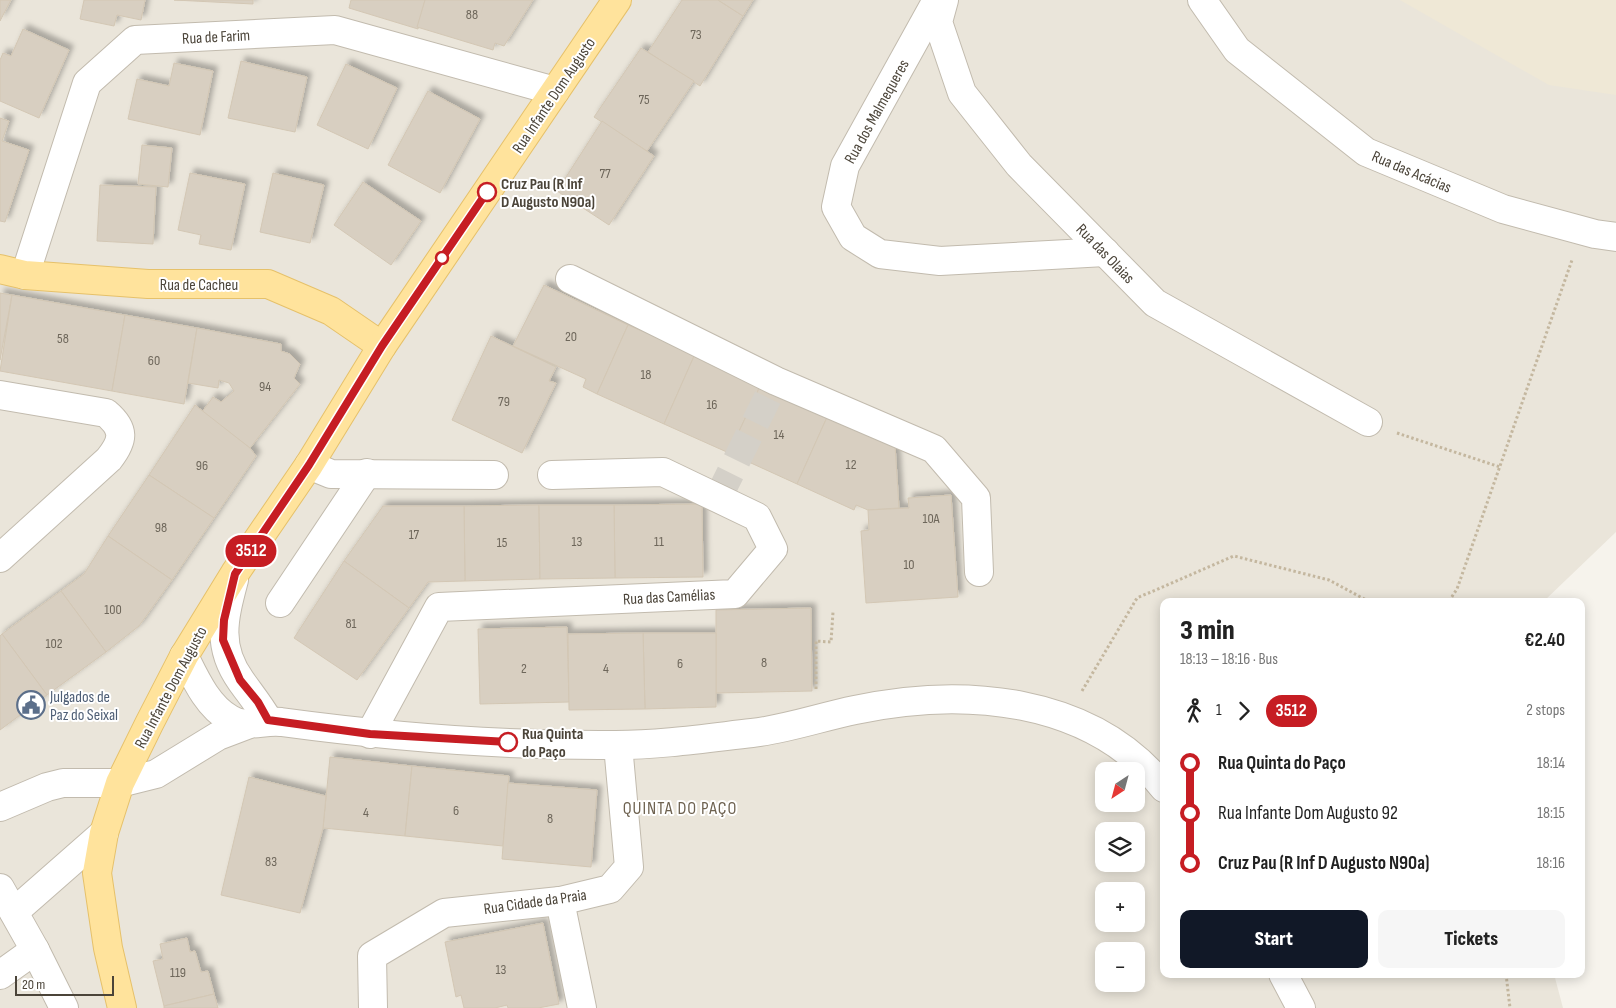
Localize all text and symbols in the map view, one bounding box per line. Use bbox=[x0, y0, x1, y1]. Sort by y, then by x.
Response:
house number: 88 bbox=[466, 6, 478, 23]
street label: Rua de Farim bbox=[182, 26, 251, 49]
house number: 73 bbox=[690, 26, 702, 43]
street label: Rua Infante Dom Augusto bbox=[509, 34, 600, 157]
street label: Rua dos Malmequeres bbox=[841, 56, 914, 167]
house number: 75 bbox=[638, 91, 650, 108]
street label: Rua das Acácias bbox=[1369, 147, 1454, 198]
house number: 77 bbox=[599, 165, 611, 182]
place label: Cruz Pau (R Inf D Augusto N90a) bbox=[501, 175, 595, 212]
marker: Cruz Pau (R Inf D Augusto N90a) bbox=[477, 182, 497, 202]
street label: Rua das Olaias bbox=[1072, 220, 1138, 288]
unlabelled marker bbox=[435, 251, 449, 265]
street label: Rua de Cacheu bbox=[160, 276, 238, 295]
house number: 20 bbox=[565, 328, 577, 345]
house number: 58 bbox=[57, 330, 69, 347]
house number: 60 bbox=[148, 352, 160, 369]
house number: 18 bbox=[640, 366, 652, 383]
house number: 94 bbox=[259, 378, 271, 395]
house number: 79 bbox=[498, 393, 510, 410]
house number: 16 bbox=[706, 396, 718, 413]
house number: 14 bbox=[774, 426, 785, 443]
house number: 12 bbox=[846, 456, 857, 473]
house number: 96 bbox=[196, 457, 208, 474]
house number: 10A bbox=[922, 510, 941, 527]
house number: 98 bbox=[155, 519, 167, 536]
house number: 17 bbox=[409, 526, 420, 543]
house number: 13 bbox=[572, 533, 583, 550]
house number: 11 bbox=[654, 533, 664, 550]
house number: 15 bbox=[497, 534, 508, 551]
line badge: 3512 bbox=[216, 535, 286, 567]
text: 3512 bbox=[235, 540, 267, 561]
house number: 10 bbox=[903, 556, 915, 573]
street label: Rua das Camélias bbox=[622, 586, 716, 609]
house number: 100 bbox=[104, 601, 122, 618]
text: 3 min bbox=[1180, 614, 1235, 647]
house number: 81 bbox=[345, 615, 357, 632]
street label: Rua Infante Dom Augusto bbox=[131, 624, 211, 752]
text: €2.40 bbox=[1524, 629, 1565, 652]
house number: 102 bbox=[46, 635, 63, 652]
text: 18:13 – 18:16 · Bus bbox=[1180, 650, 1278, 669]
house number: 8 bbox=[761, 654, 767, 671]
house number: 6 bbox=[677, 655, 683, 672]
house number: 2 bbox=[521, 660, 527, 677]
house number: 4 bbox=[603, 660, 609, 677]
place label: Julgados de Paz do Seixal bbox=[49, 688, 118, 725]
public building icon: Julgados de Paz do Seixal bbox=[16, 690, 46, 720]
icon: walk bbox=[1180, 697, 1208, 725]
icon: forward bbox=[1230, 697, 1258, 725]
text: 3512 bbox=[1276, 700, 1307, 721]
text: 1 bbox=[1216, 701, 1222, 720]
text: 2 stops bbox=[1526, 701, 1565, 720]
place label: Rua Quinta do Paço bbox=[522, 725, 583, 762]
marker: Rua Quinta do Paço bbox=[498, 732, 518, 752]
text: Rua Quinta do Paço bbox=[1218, 752, 1346, 775]
text: 18:14 bbox=[1537, 754, 1565, 773]
north arrow bbox=[1095, 762, 1145, 812]
map controls bbox=[1095, 762, 1145, 992]
district label: QUINTA DO PAÇO bbox=[623, 798, 737, 819]
house number: 6 bbox=[453, 802, 459, 819]
text: Rua Infante Dom Augusto 92 bbox=[1218, 802, 1398, 825]
house number: 4 bbox=[363, 804, 369, 821]
text: 18:15 bbox=[1537, 804, 1565, 823]
house number: 8 bbox=[547, 810, 553, 827]
button: layers bbox=[1095, 822, 1145, 872]
text: Cruz Pau (R Inf D Augusto N90a) bbox=[1218, 852, 1429, 875]
house number: 83 bbox=[265, 853, 277, 870]
text: 18:16 bbox=[1537, 854, 1565, 873]
button: + bbox=[1095, 882, 1145, 932]
street label: Rua Cidade da Praia bbox=[483, 886, 588, 919]
button: Start bbox=[1180, 910, 1368, 968]
button: Tickets bbox=[1378, 910, 1565, 968]
button: − bbox=[1095, 942, 1145, 992]
house number: 13 bbox=[496, 961, 507, 978]
house number: 119 bbox=[170, 964, 186, 981]
scale bar bbox=[15, 973, 114, 996]
text: 20 m bbox=[22, 976, 45, 993]

